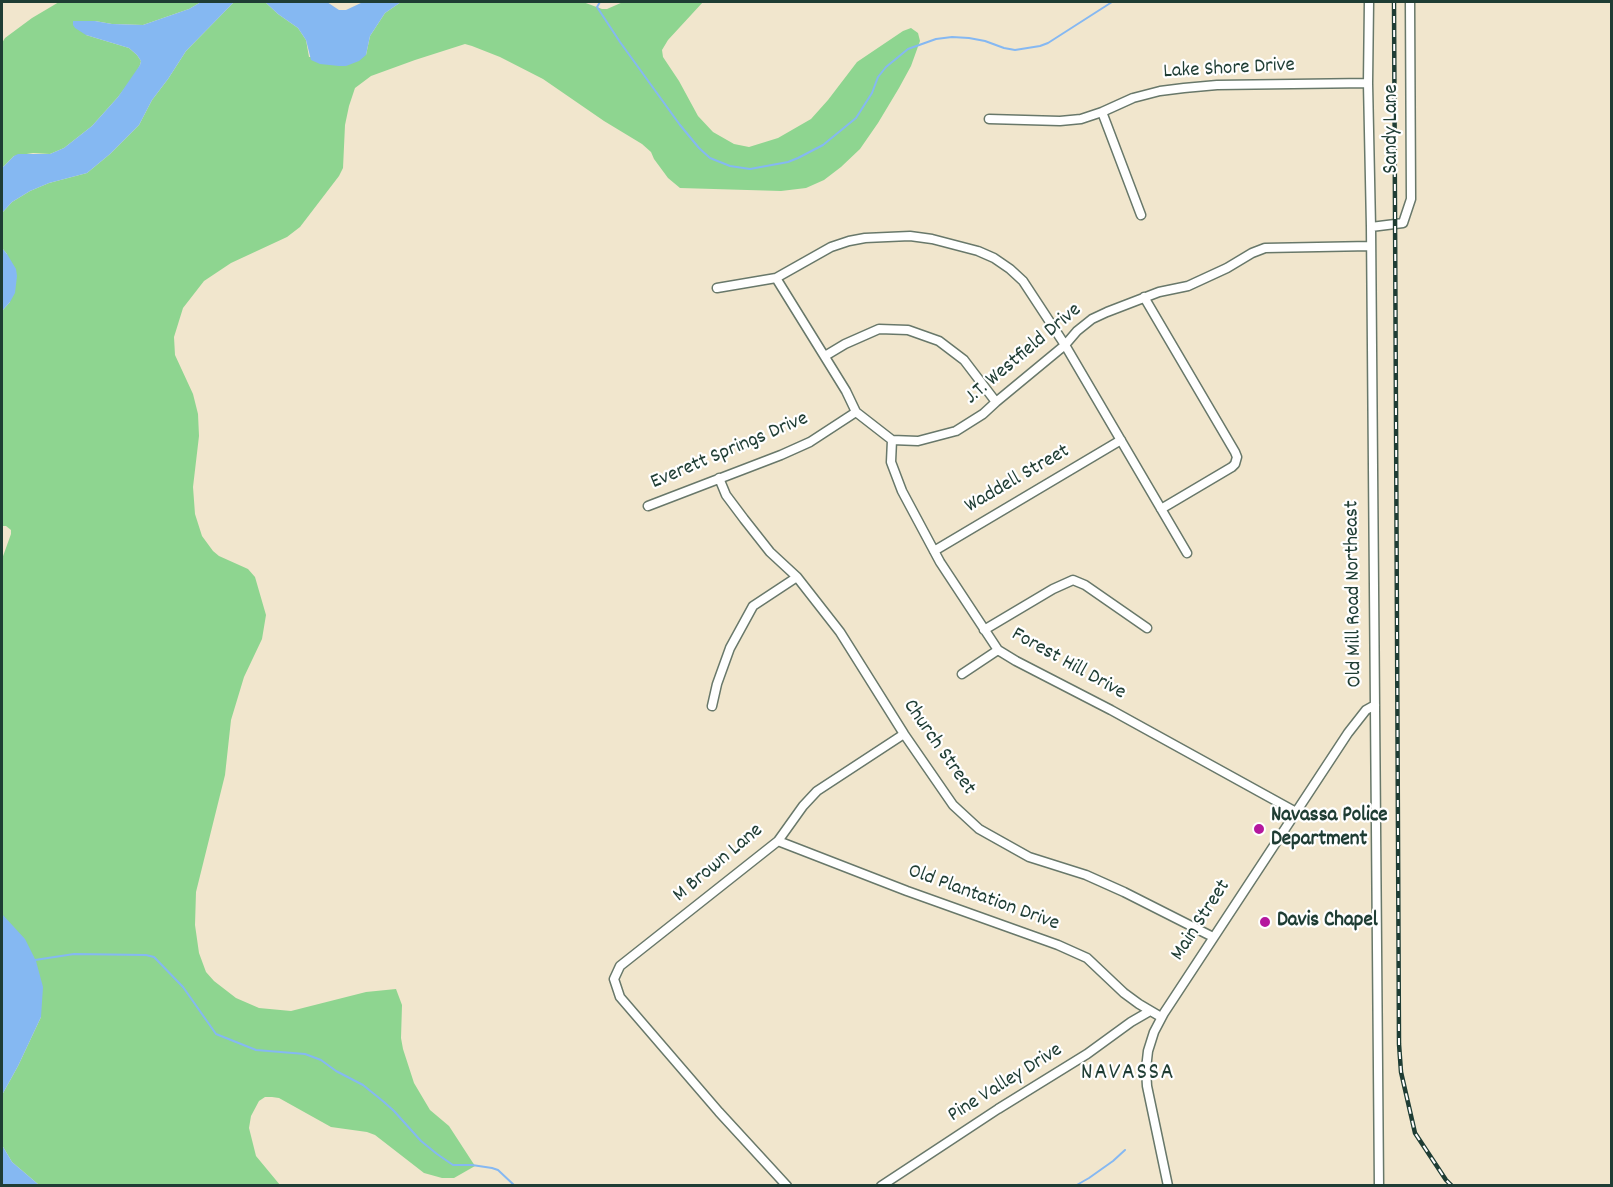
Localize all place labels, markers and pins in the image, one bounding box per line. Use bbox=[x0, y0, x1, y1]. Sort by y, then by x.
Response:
place label: Navassa Police Department bbox=[1271, 804, 1388, 854]
marker: Navassa Police Department bbox=[1252, 822, 1266, 836]
place label: Davis Chapel bbox=[1277, 909, 1378, 935]
marker: Davis Chapel bbox=[1258, 915, 1272, 929]

